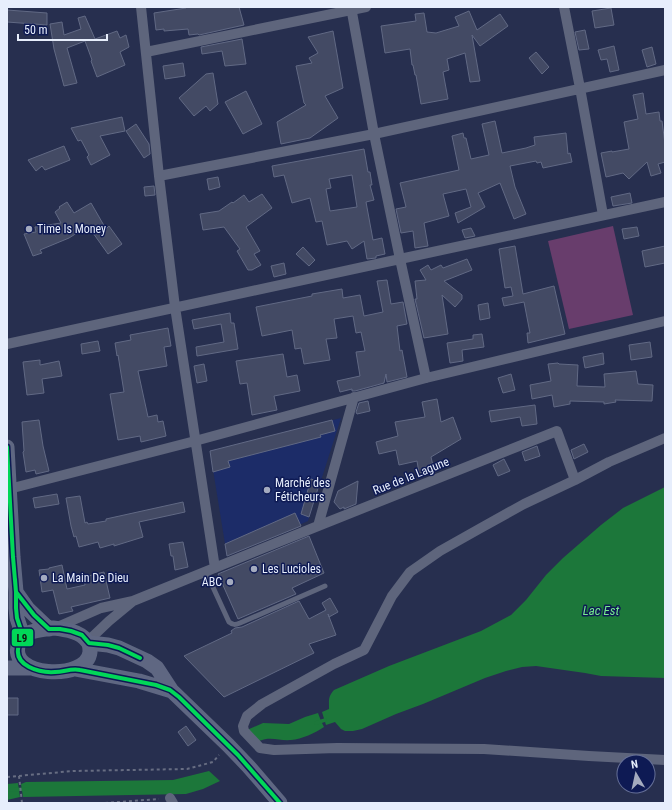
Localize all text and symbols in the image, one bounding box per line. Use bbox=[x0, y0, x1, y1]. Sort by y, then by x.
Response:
scale bar bbox=[18, 16, 107, 42]
text: 50 m bbox=[24, 23, 48, 37]
place label: Time Is Money bbox=[37, 222, 106, 236]
marker: Time Is Money bbox=[24, 224, 34, 234]
street label: Rue de la Lagune bbox=[371, 454, 451, 498]
place label: Marché des Féticheurs bbox=[275, 476, 330, 504]
marker: Marché des Féticheurs bbox=[262, 485, 272, 495]
place label: Les Lucioles bbox=[262, 562, 321, 576]
marker: Les Lucioles bbox=[249, 564, 259, 574]
place label: La Main De Dieu bbox=[52, 571, 129, 585]
marker: La Main De Dieu bbox=[39, 573, 49, 583]
place label: ABC bbox=[202, 575, 222, 589]
marker: ABC bbox=[225, 577, 235, 587]
water label: Lac Est bbox=[583, 603, 620, 618]
line badge: L9 bbox=[11, 628, 34, 647]
text: L9 bbox=[17, 632, 27, 645]
north arrow bbox=[616, 754, 656, 794]
text: N bbox=[630, 758, 639, 772]

